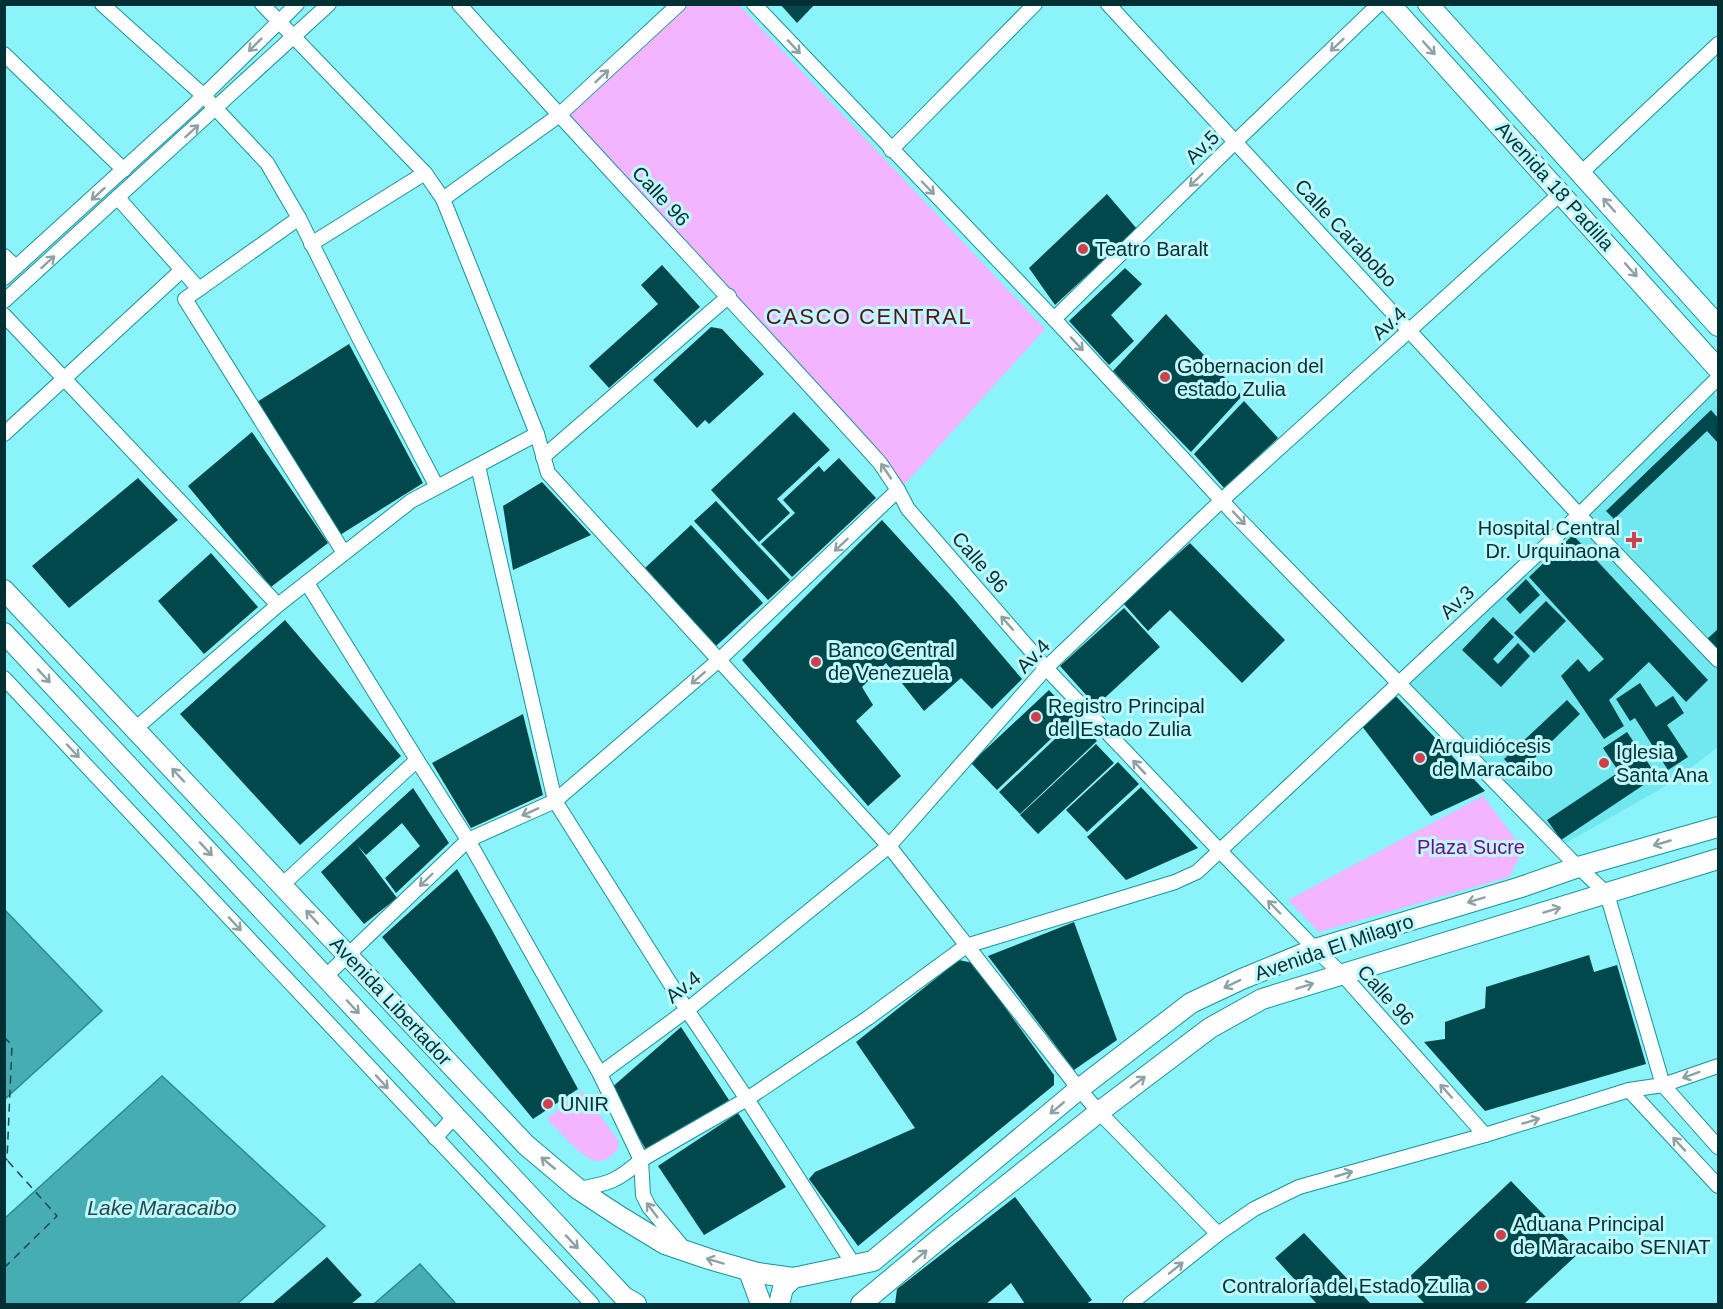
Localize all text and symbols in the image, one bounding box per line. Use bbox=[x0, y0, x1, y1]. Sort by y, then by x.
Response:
one-way arrow bbox=[247, 38, 262, 53]
one-way arrow bbox=[1330, 38, 1345, 52]
one-way arrow bbox=[787, 39, 801, 54]
one-way arrow bbox=[1422, 40, 1436, 55]
one-way arrow bbox=[594, 69, 609, 83]
street label: Avenida 18 Padilla bbox=[1492, 117, 1619, 255]
one-way arrow bbox=[185, 124, 200, 138]
street label: Av,5 bbox=[1181, 126, 1223, 168]
street label: Calle 96 bbox=[628, 162, 694, 230]
one-way arrow bbox=[1188, 172, 1203, 187]
street label: Calle Carabobo bbox=[1291, 175, 1401, 291]
one-way arrow bbox=[921, 181, 935, 196]
one-way arrow bbox=[91, 187, 106, 201]
one-way arrow bbox=[1602, 198, 1616, 213]
place label: Teatro Baralt bbox=[1095, 238, 1209, 260]
marker: Teatro Baralt bbox=[1076, 242, 1090, 256]
one-way arrow bbox=[40, 255, 55, 269]
one-way arrow bbox=[1624, 262, 1638, 277]
street label: Av.4 bbox=[1367, 302, 1411, 344]
district label: CASCO CENTRAL bbox=[766, 304, 972, 329]
one-way arrow bbox=[1070, 337, 1084, 352]
place label: Gobernacion del estado Zulia bbox=[1177, 355, 1324, 400]
marker: Gobernacion del estado Zulia bbox=[1158, 370, 1172, 384]
one-way arrow bbox=[880, 463, 892, 480]
one-way arrow bbox=[1231, 511, 1246, 526]
place label: Hospital Central Dr. Urquinaona bbox=[1478, 517, 1621, 562]
street label: Calle 96 bbox=[948, 527, 1012, 597]
marker: Hospital Central Dr. Urquinaona bbox=[1625, 531, 1643, 549]
one-way arrow bbox=[833, 537, 848, 552]
street label: Av.3 bbox=[1436, 581, 1478, 623]
one-way arrow bbox=[1000, 616, 1014, 631]
street label: Av.4 bbox=[1012, 635, 1054, 677]
place label: Banco Central de Venezuela bbox=[828, 639, 955, 684]
marker: Banco Central de Venezuela bbox=[809, 655, 823, 669]
one-way arrow bbox=[37, 668, 51, 683]
one-way arrow bbox=[690, 671, 706, 684]
place label: Registro Principal del Estado Zulia bbox=[1048, 695, 1205, 740]
marker: Registro Principal del Estado Zulia bbox=[1029, 710, 1043, 724]
place label: Arquidiócesis de Maracaibo bbox=[1432, 735, 1553, 780]
place label: Iglesia Santa Ana bbox=[1616, 741, 1709, 786]
one-way arrow bbox=[66, 744, 80, 759]
marker: Arquidiócesis de Maracaibo bbox=[1413, 751, 1427, 765]
marker: Iglesia Santa Ana bbox=[1597, 756, 1611, 770]
one-way arrow bbox=[1132, 759, 1146, 774]
one-way arrow bbox=[171, 767, 185, 782]
one-way arrow bbox=[521, 807, 539, 818]
park label: Plaza Sucre bbox=[1417, 836, 1525, 858]
one-way arrow bbox=[1653, 838, 1672, 849]
one-way arrow bbox=[199, 842, 213, 857]
one-way arrow bbox=[418, 873, 433, 887]
one-way arrow bbox=[1467, 895, 1486, 906]
one-way arrow bbox=[1267, 900, 1281, 915]
one-way arrow bbox=[1542, 904, 1561, 915]
one-way arrow bbox=[305, 909, 319, 924]
street label: Avenida El Milagro bbox=[1252, 910, 1416, 984]
one-way arrow bbox=[228, 917, 242, 932]
street label: Avenida Libertador bbox=[326, 932, 456, 1070]
street label: Calle 96 bbox=[1353, 960, 1419, 1030]
street label: Av.4 bbox=[661, 967, 705, 1007]
one-way arrow bbox=[1224, 978, 1242, 990]
one-way arrow bbox=[1295, 980, 1314, 991]
one-way arrow bbox=[346, 999, 360, 1014]
one-way arrow bbox=[1682, 1071, 1701, 1082]
one-way arrow bbox=[375, 1075, 390, 1090]
one-way arrow bbox=[1130, 1076, 1146, 1089]
one-way arrow bbox=[1439, 1084, 1453, 1099]
place label: UNIR bbox=[560, 1093, 609, 1115]
marker: UNIR bbox=[541, 1097, 555, 1111]
one-way arrow bbox=[1050, 1101, 1065, 1115]
one-way arrow bbox=[1521, 1115, 1540, 1126]
one-way arrow bbox=[1671, 1136, 1686, 1151]
one-way arrow bbox=[541, 1157, 557, 1170]
one-way arrow bbox=[1334, 1168, 1353, 1179]
water label: Lake Maracaibo bbox=[87, 1196, 237, 1219]
one-way arrow bbox=[646, 1203, 659, 1219]
place label: Aduana Principal de Maracaibo SENIAT bbox=[1513, 1213, 1711, 1258]
marker: Aduana Principal de Maracaibo SENIAT bbox=[1494, 1228, 1508, 1242]
one-way arrow bbox=[565, 1234, 579, 1249]
one-way arrow bbox=[912, 1249, 928, 1262]
one-way arrow bbox=[706, 1255, 725, 1266]
one-way arrow bbox=[1167, 1262, 1183, 1275]
place label: Contraloría del Estado Zulia bbox=[1222, 1275, 1471, 1297]
marker: Contraloría del Estado Zulia bbox=[1475, 1279, 1489, 1293]

